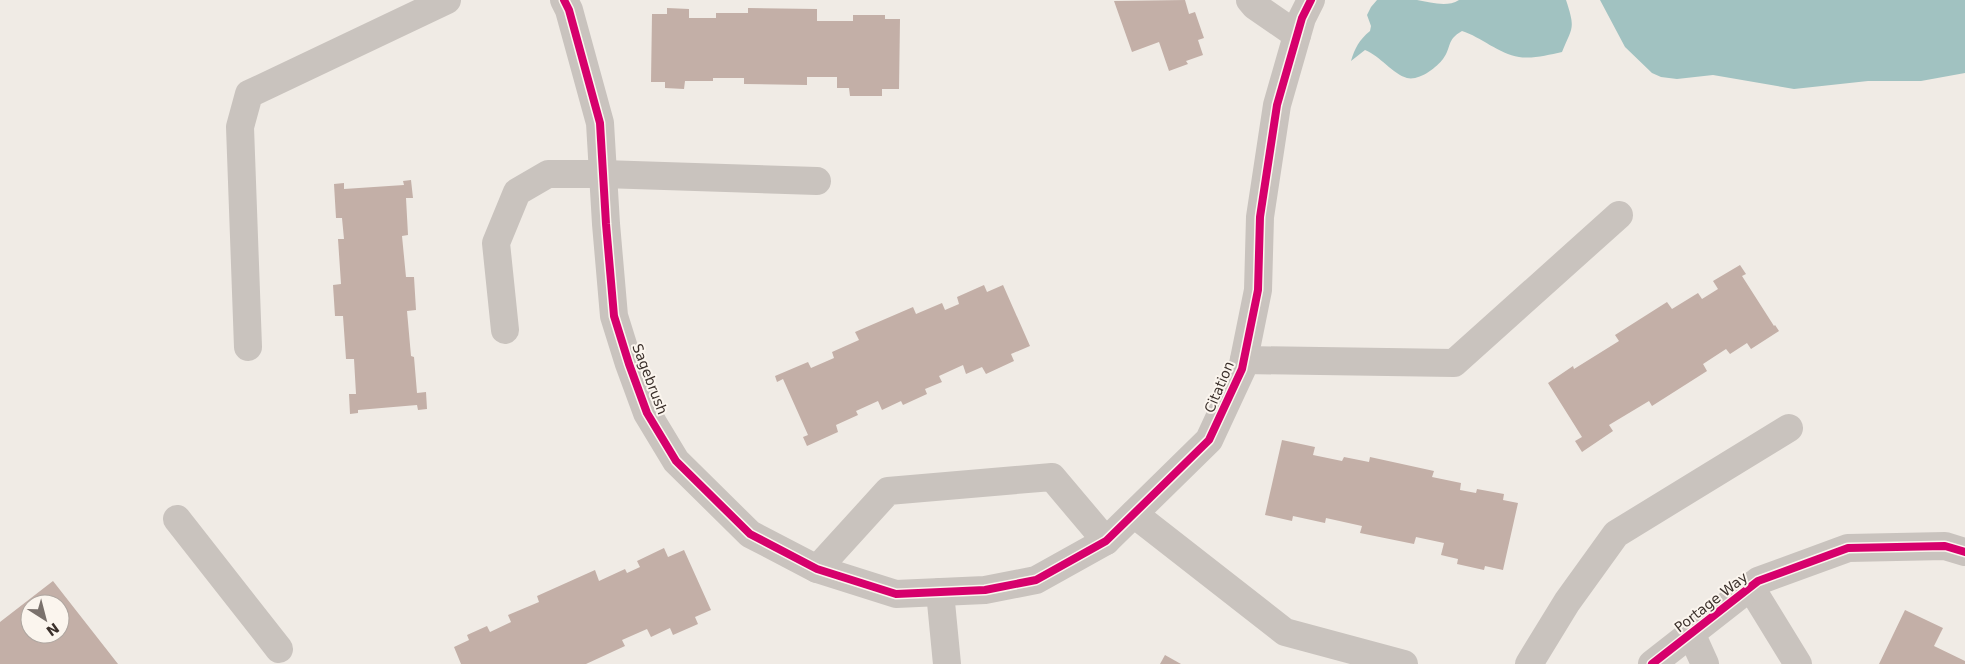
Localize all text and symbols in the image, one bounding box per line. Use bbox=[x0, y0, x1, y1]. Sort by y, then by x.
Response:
street label: Sagebrush bbox=[629, 341, 671, 417]
street label: Citation bbox=[1201, 359, 1237, 415]
street label: Portage Way bbox=[1671, 569, 1751, 635]
north arrow bbox=[20, 594, 70, 644]
text: N bbox=[43, 620, 62, 639]

